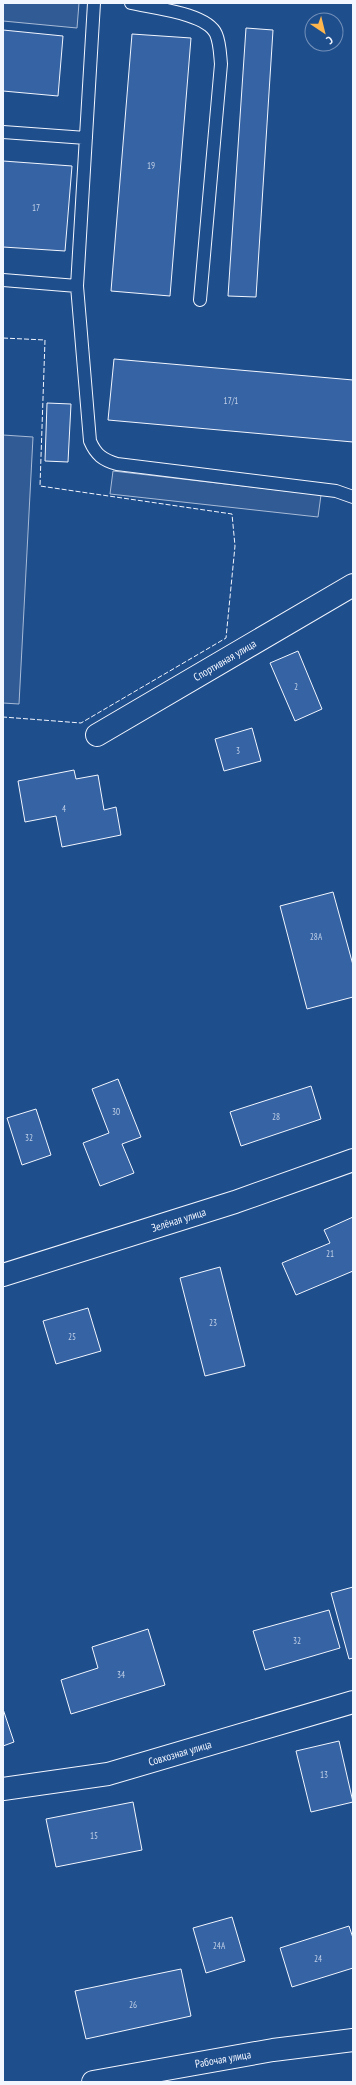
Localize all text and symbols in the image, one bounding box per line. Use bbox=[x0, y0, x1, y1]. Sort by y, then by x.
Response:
north arrow bbox=[304, 12, 344, 52]
text: С bbox=[324, 33, 336, 47]
house number: 19 bbox=[147, 160, 155, 171]
house number: 17 bbox=[32, 202, 40, 213]
house number: 17/1 bbox=[224, 395, 238, 406]
street label: Спортивная улица bbox=[191, 636, 259, 684]
house number: 2 bbox=[294, 681, 298, 692]
house number: 3 bbox=[236, 745, 240, 756]
house number: 4 bbox=[62, 803, 66, 814]
house number: 28А bbox=[310, 931, 323, 942]
house number: 30 bbox=[112, 1106, 120, 1117]
house number: 28 bbox=[272, 1111, 280, 1122]
house number: 32 bbox=[25, 1132, 33, 1143]
street label: Зелёная улица bbox=[149, 1205, 208, 1235]
house number: 21 bbox=[326, 1248, 334, 1259]
house number: 23 bbox=[209, 1317, 217, 1328]
house number: 25 bbox=[68, 1331, 76, 1342]
house number: 32 bbox=[293, 1635, 301, 1646]
house number: 34 bbox=[117, 1669, 125, 1680]
street label: Совхозная улица bbox=[147, 1737, 213, 1769]
house number: 13 bbox=[320, 1769, 328, 1780]
house number: 15 bbox=[90, 1830, 98, 1841]
house number: 24А bbox=[213, 1940, 226, 1951]
house number: 24 bbox=[314, 1953, 322, 1964]
house number: 26 bbox=[129, 1999, 137, 2010]
street label: Рабочая улица bbox=[194, 2047, 252, 2071]

